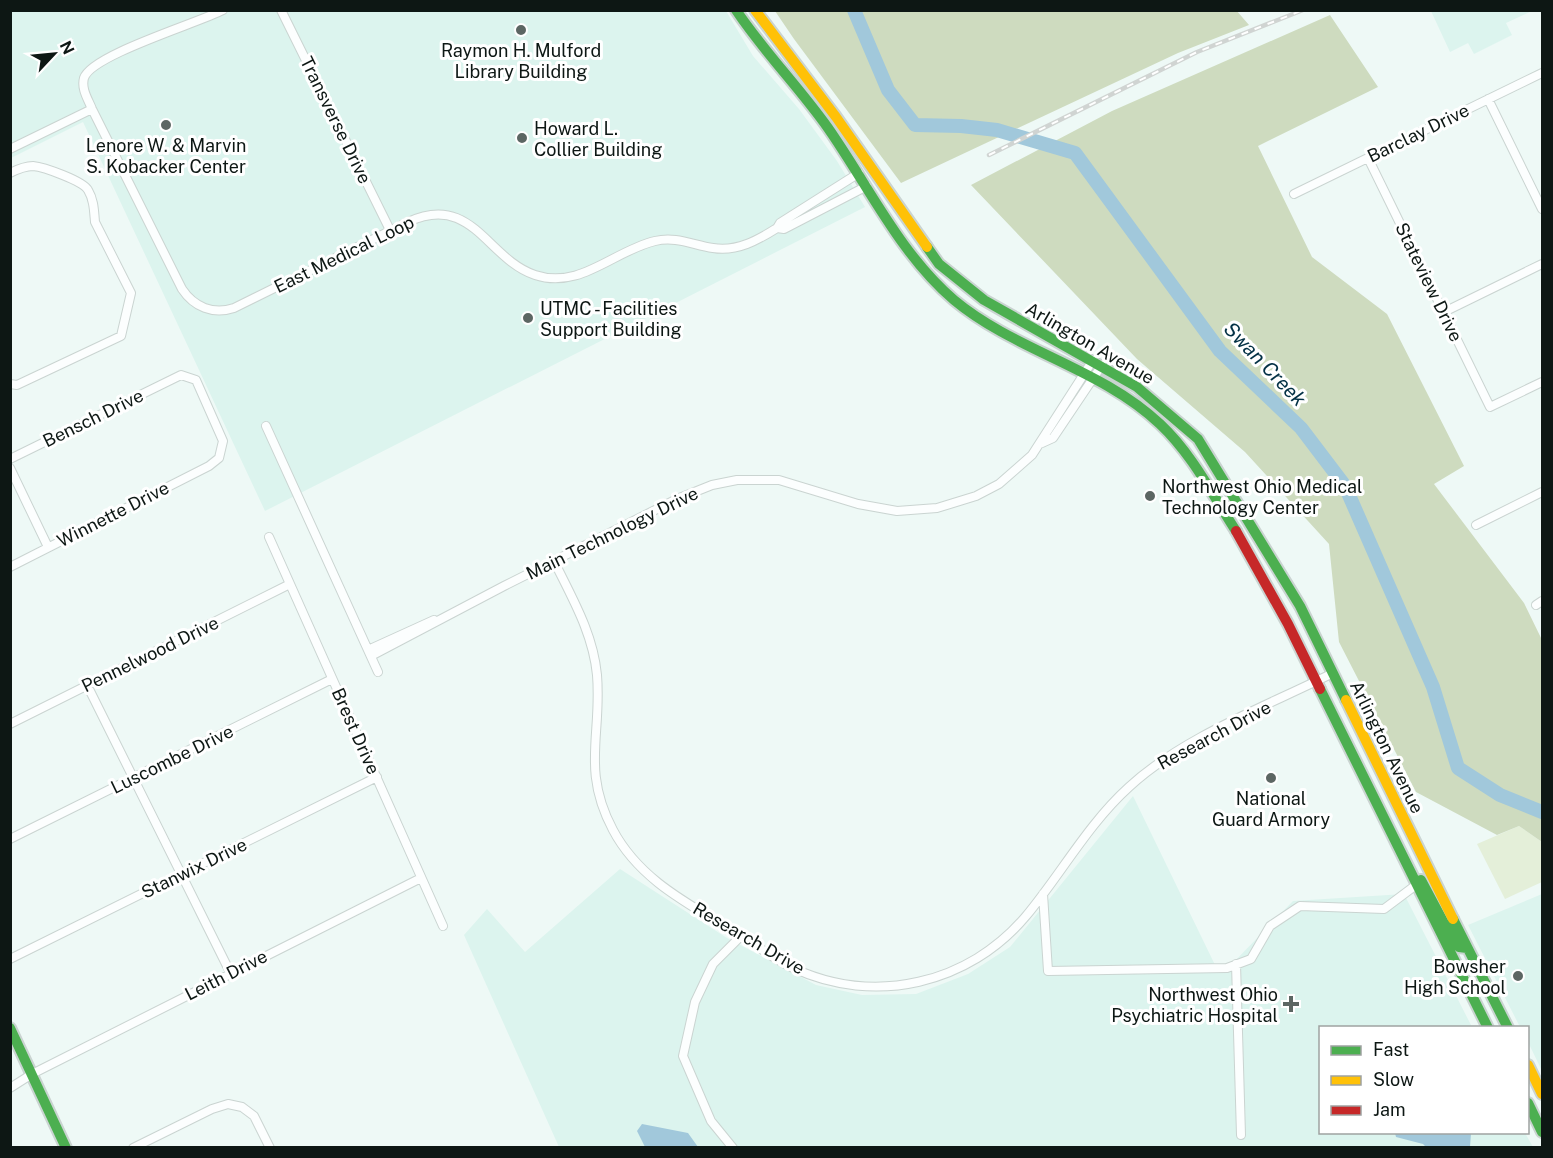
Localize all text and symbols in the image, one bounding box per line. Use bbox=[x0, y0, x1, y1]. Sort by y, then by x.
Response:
marker: Raymon H. Mulford Library Building bbox=[514, 23, 528, 37]
north arrow bbox=[24, 24, 84, 84]
text: N bbox=[56, 38, 78, 57]
place label: Raymon H. Mulford Library Building bbox=[441, 40, 601, 82]
street label: Transverse Drive bbox=[296, 53, 376, 187]
street label: Barclay Drive bbox=[1364, 99, 1472, 167]
marker: Lenore W. & Marvin S. Kobacker Center bbox=[159, 118, 173, 132]
place label: Howard L. Collier Building bbox=[534, 118, 662, 160]
marker: Howard L. Collier Building bbox=[515, 131, 529, 145]
place label: Lenore W. & Marvin S. Kobacker Center bbox=[86, 135, 246, 177]
street label: East Medical Loop bbox=[271, 211, 417, 297]
street label: Stateview Drive bbox=[1391, 219, 1467, 345]
place label: UTMC - Facilities Support Building bbox=[540, 298, 682, 340]
street label: Arlington Avenue bbox=[1022, 298, 1158, 388]
marker: UTMC - Facilities Support Building bbox=[521, 311, 535, 325]
water label: Swan Creek bbox=[1219, 317, 1311, 411]
street label: Bensch Drive bbox=[39, 385, 147, 451]
place label: Northwest Ohio Medical Technology Center bbox=[1162, 476, 1363, 518]
street label: Winnette Drive bbox=[54, 477, 172, 551]
street label: Main Technology Drive bbox=[523, 482, 701, 584]
marker: Northwest Ohio Medical Technology Center bbox=[1143, 489, 1157, 503]
street label: Pennelwood Drive bbox=[78, 612, 222, 696]
street label: Arlington Avenue bbox=[1346, 677, 1428, 817]
street label: Brest Drive bbox=[328, 684, 384, 778]
street label: Research Drive bbox=[1154, 696, 1274, 774]
street label: Luscombe Drive bbox=[107, 720, 237, 798]
marker: National Guard Armory bbox=[1264, 771, 1278, 785]
place label: National Guard Armory bbox=[1212, 788, 1330, 830]
street label: Stanwix Drive bbox=[138, 833, 250, 903]
street label: Research Drive bbox=[689, 898, 809, 978]
street label: Leith Drive bbox=[181, 945, 271, 1005]
place label: Bowsher High School bbox=[1404, 956, 1506, 998]
marker: Bowsher High School bbox=[1511, 969, 1525, 983]
place label: Northwest Ohio Psychiatric Hospital bbox=[1111, 984, 1278, 1026]
marker: Northwest Ohio Psychiatric Hospital bbox=[1282, 995, 1300, 1013]
legend bbox=[1319, 1026, 1529, 1134]
text: Fast bbox=[1373, 1039, 1409, 1060]
text: Slow bbox=[1373, 1069, 1414, 1090]
text: Jam bbox=[1373, 1099, 1406, 1120]

